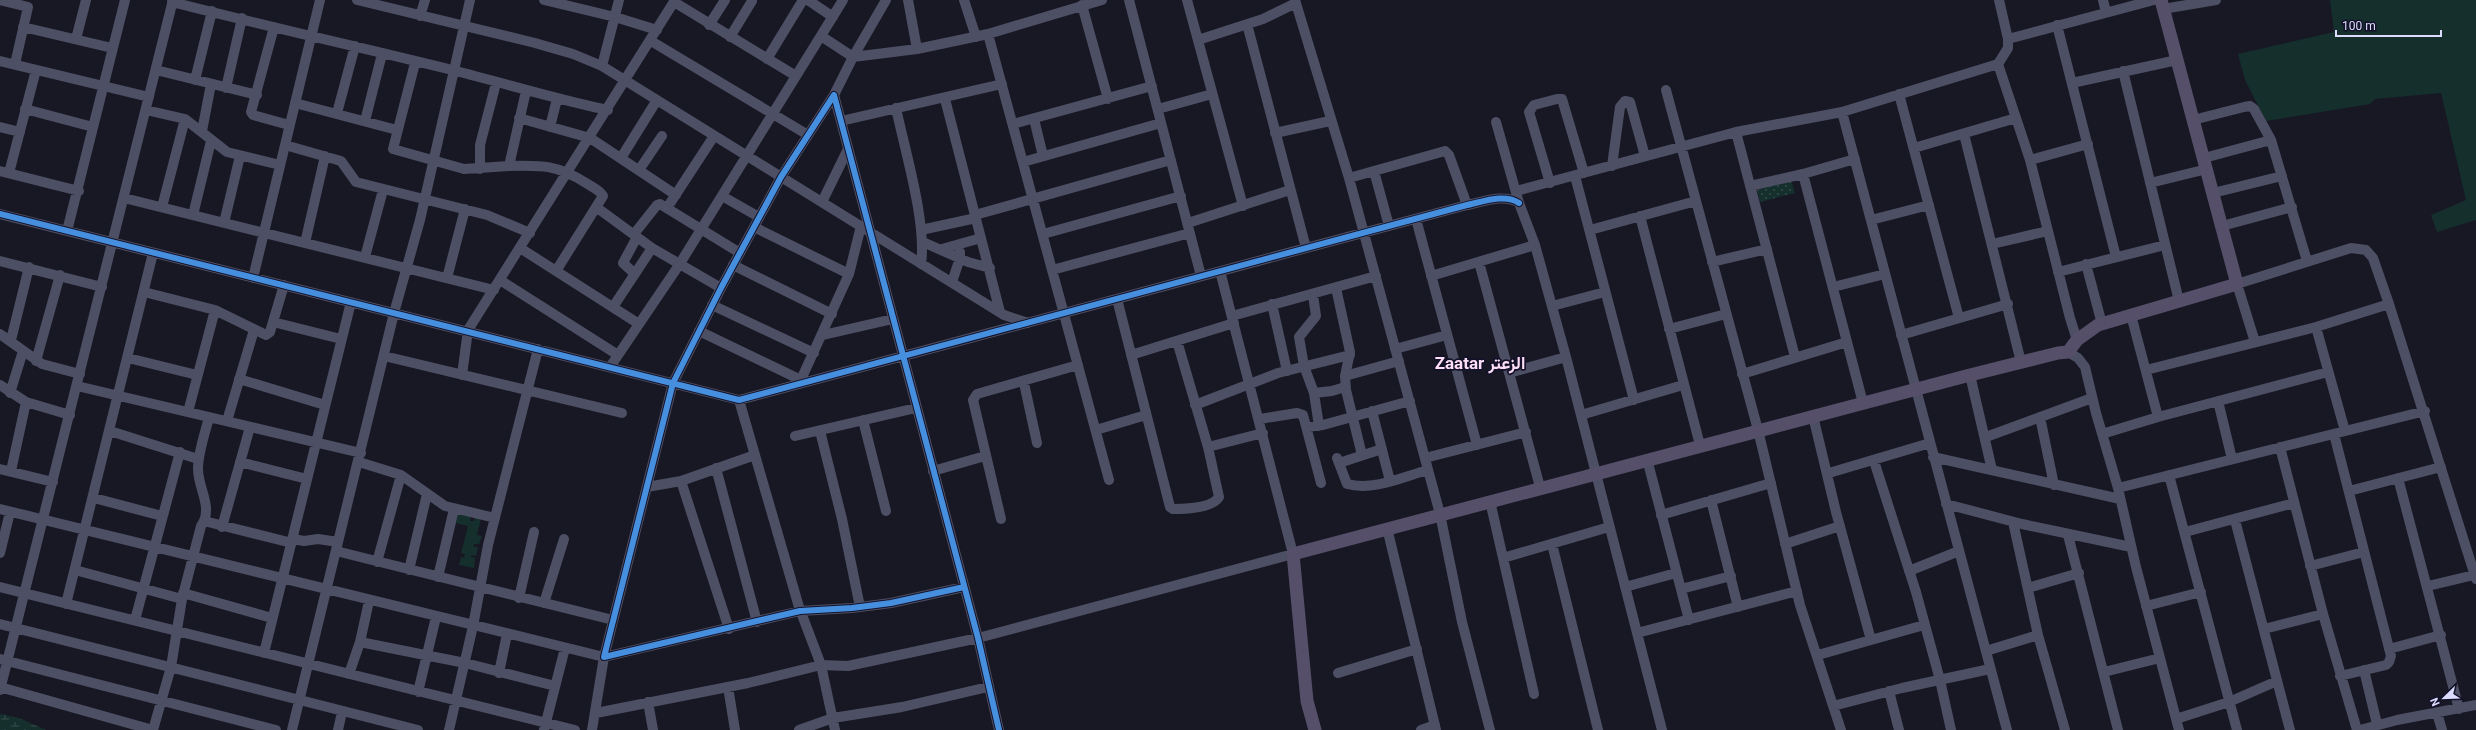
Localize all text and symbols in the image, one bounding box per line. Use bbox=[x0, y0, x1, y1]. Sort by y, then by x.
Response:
scale bar bbox=[2336, 12, 2441, 38]
text: 100 m bbox=[2342, 19, 2376, 33]
district label: Zaatar الزعتر bbox=[1435, 353, 1525, 374]
north arrow bbox=[2424, 678, 2464, 718]
text: N bbox=[2428, 695, 2443, 708]

